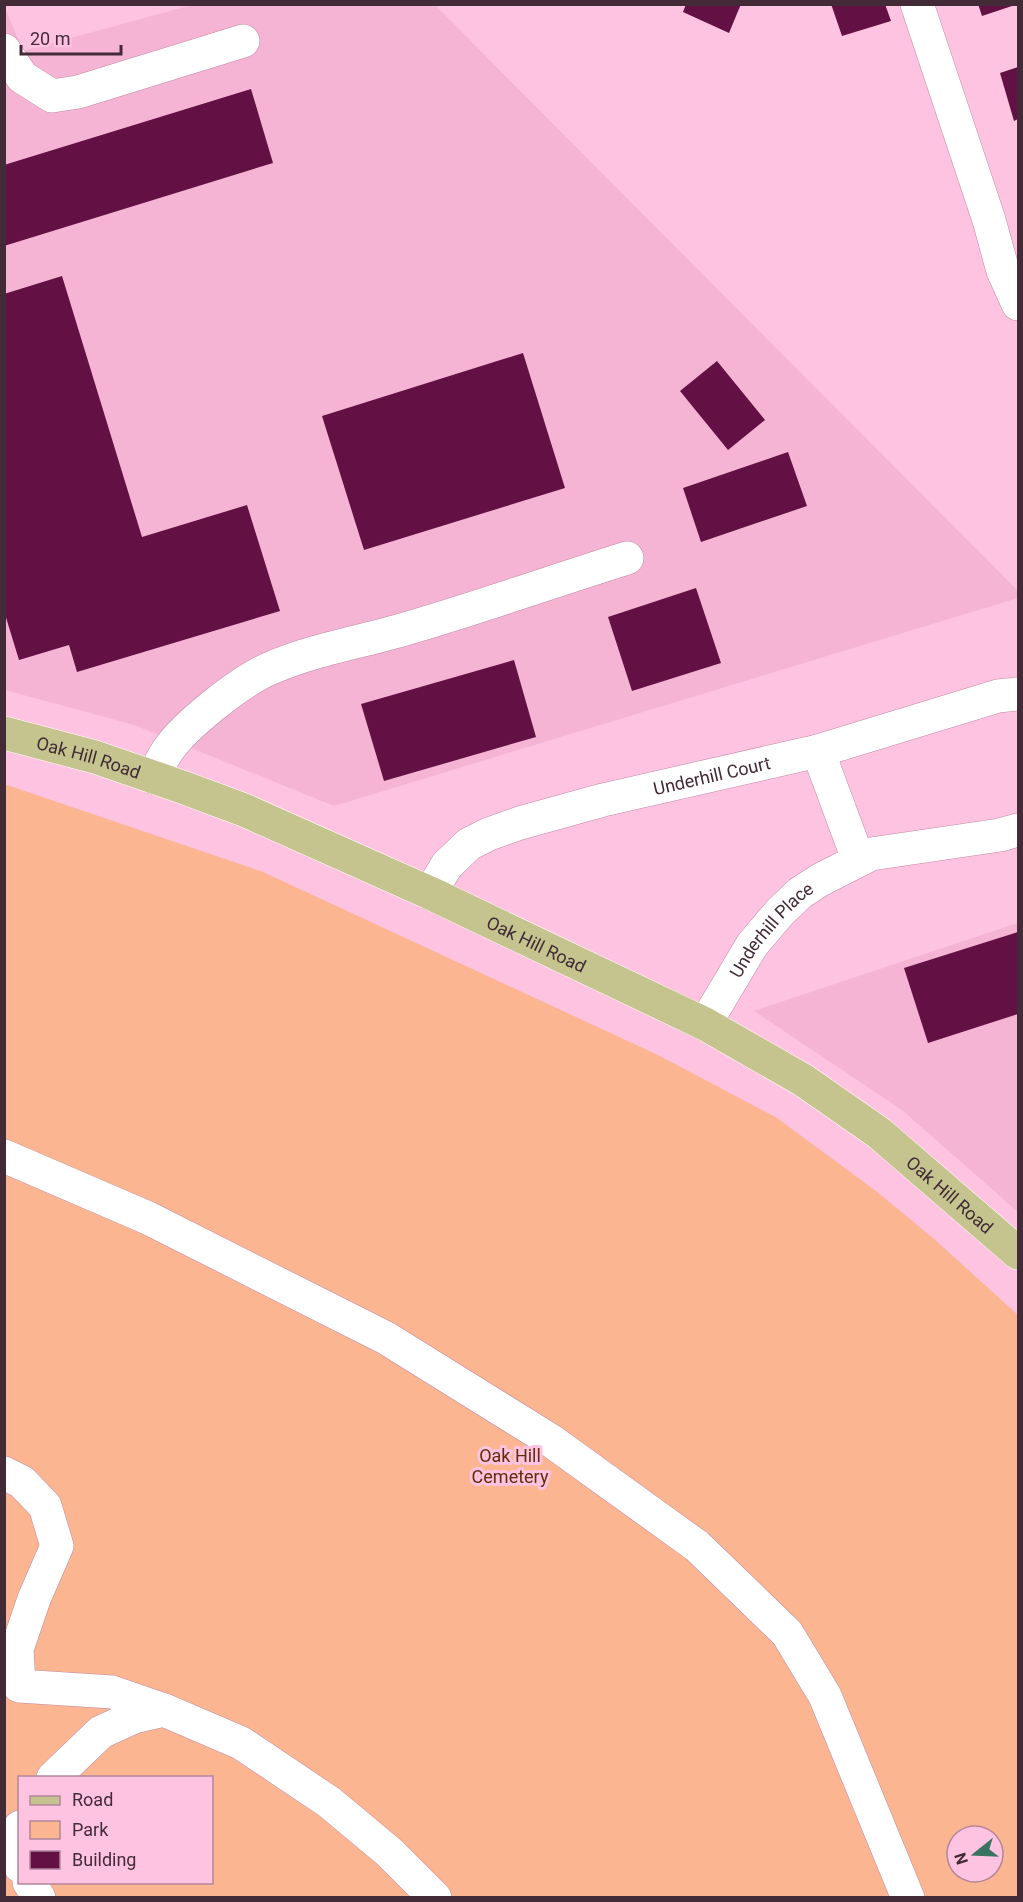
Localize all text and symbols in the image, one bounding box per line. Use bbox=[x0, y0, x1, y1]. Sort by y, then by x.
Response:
scale bar bbox=[21, 18, 122, 56]
text: 20 m bbox=[30, 28, 70, 49]
street label: Oak Hill Road bbox=[34, 732, 143, 782]
street label: Underhill Court bbox=[651, 752, 772, 799]
street label: Underhill Place bbox=[725, 877, 817, 981]
street label: Oak Hill Road bbox=[484, 911, 590, 976]
street label: Oak Hill Road bbox=[903, 1151, 998, 1237]
park label: Oak Hill Cemetery bbox=[472, 1445, 549, 1487]
legend bbox=[18, 1776, 213, 1884]
text: Road bbox=[72, 1789, 113, 1810]
text: Park bbox=[72, 1819, 109, 1840]
north arrow bbox=[945, 1824, 1005, 1884]
text: Building bbox=[72, 1849, 136, 1870]
text: N bbox=[950, 1850, 972, 1867]

